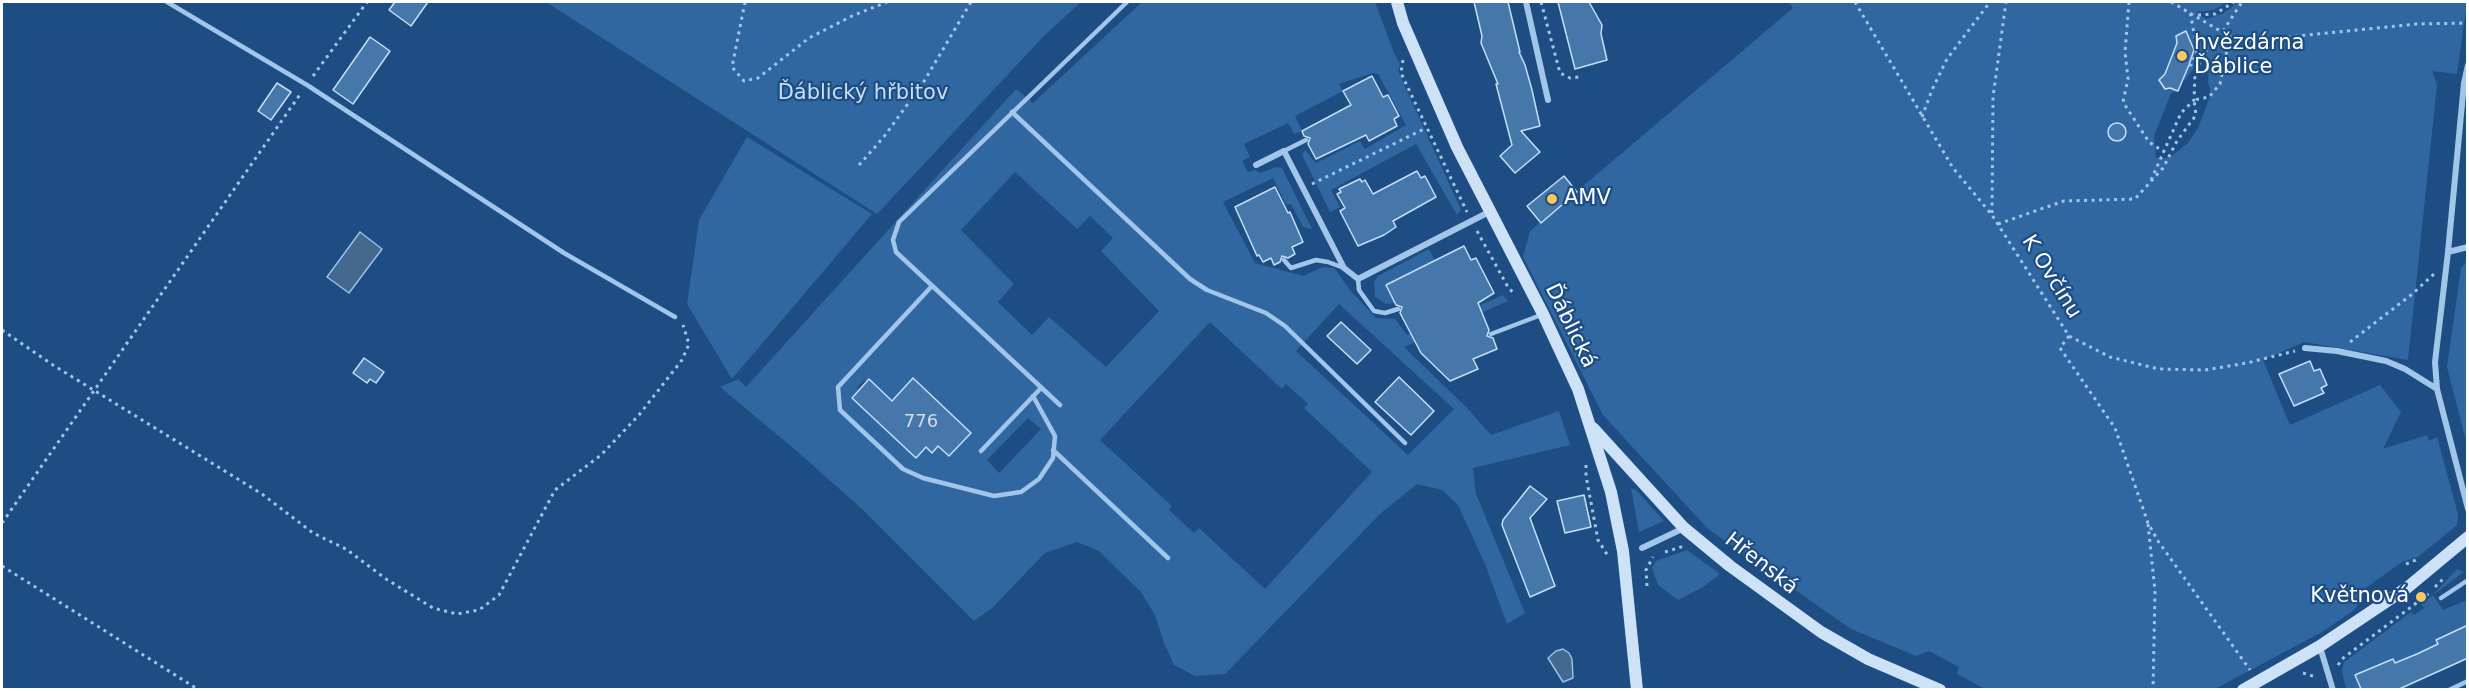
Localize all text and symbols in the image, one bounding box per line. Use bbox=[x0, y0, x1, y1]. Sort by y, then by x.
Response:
place label: hvězdárna Ďáblice bbox=[2194, 31, 2304, 81]
marker: hvězdárna Ďáblice bbox=[2175, 49, 2189, 63]
park label: Ďáblický hřbitov bbox=[778, 81, 948, 107]
place label: AMV bbox=[1564, 186, 1611, 212]
marker: AMV bbox=[1545, 192, 1559, 206]
street label: K Ovčínu bbox=[2016, 231, 2086, 323]
street label: Ďáblická bbox=[1539, 280, 1601, 372]
house number: 776 bbox=[904, 411, 938, 433]
street label: Hřenská bbox=[1719, 528, 1803, 600]
place label: Květnová bbox=[2310, 584, 2409, 610]
marker: Květnová bbox=[2414, 590, 2428, 604]

